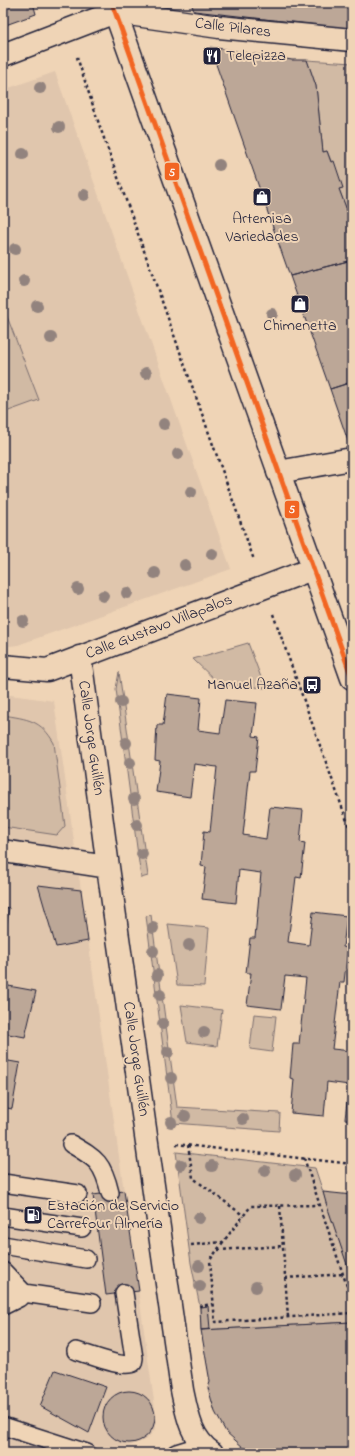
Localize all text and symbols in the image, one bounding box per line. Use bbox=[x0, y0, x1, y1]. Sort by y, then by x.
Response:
street label: Calle Pilares bbox=[193, 11, 273, 45]
place label: Telepizza bbox=[226, 44, 286, 68]
restaurant icon: Telepizza bbox=[201, 45, 223, 67]
line badge: 5 bbox=[164, 162, 180, 181]
text: 5 bbox=[169, 165, 176, 181]
shop icon: Artemisa Variedades bbox=[251, 186, 273, 208]
place label: Artemisa Variedades bbox=[224, 207, 299, 249]
shop icon: Chimenetta bbox=[289, 293, 311, 315]
place label: Chimenetta bbox=[263, 314, 337, 338]
line badge: 5 bbox=[284, 500, 300, 519]
text: 5 bbox=[289, 502, 296, 518]
street label: Calle Gustavo Villapalos bbox=[82, 588, 236, 666]
place label: Manuel Azaña bbox=[207, 673, 298, 697]
bus stop icon: Manuel Azaña bbox=[301, 674, 323, 696]
street label: Calle Jorge Guillén bbox=[71, 679, 111, 797]
street label: Calle Jorge Guillén bbox=[116, 1000, 156, 1118]
place label: Estación de Servicio Carrefour Almería bbox=[47, 1194, 179, 1236]
fuel station icon: Estación de Servicio Carrefour Almería bbox=[22, 1204, 44, 1226]

